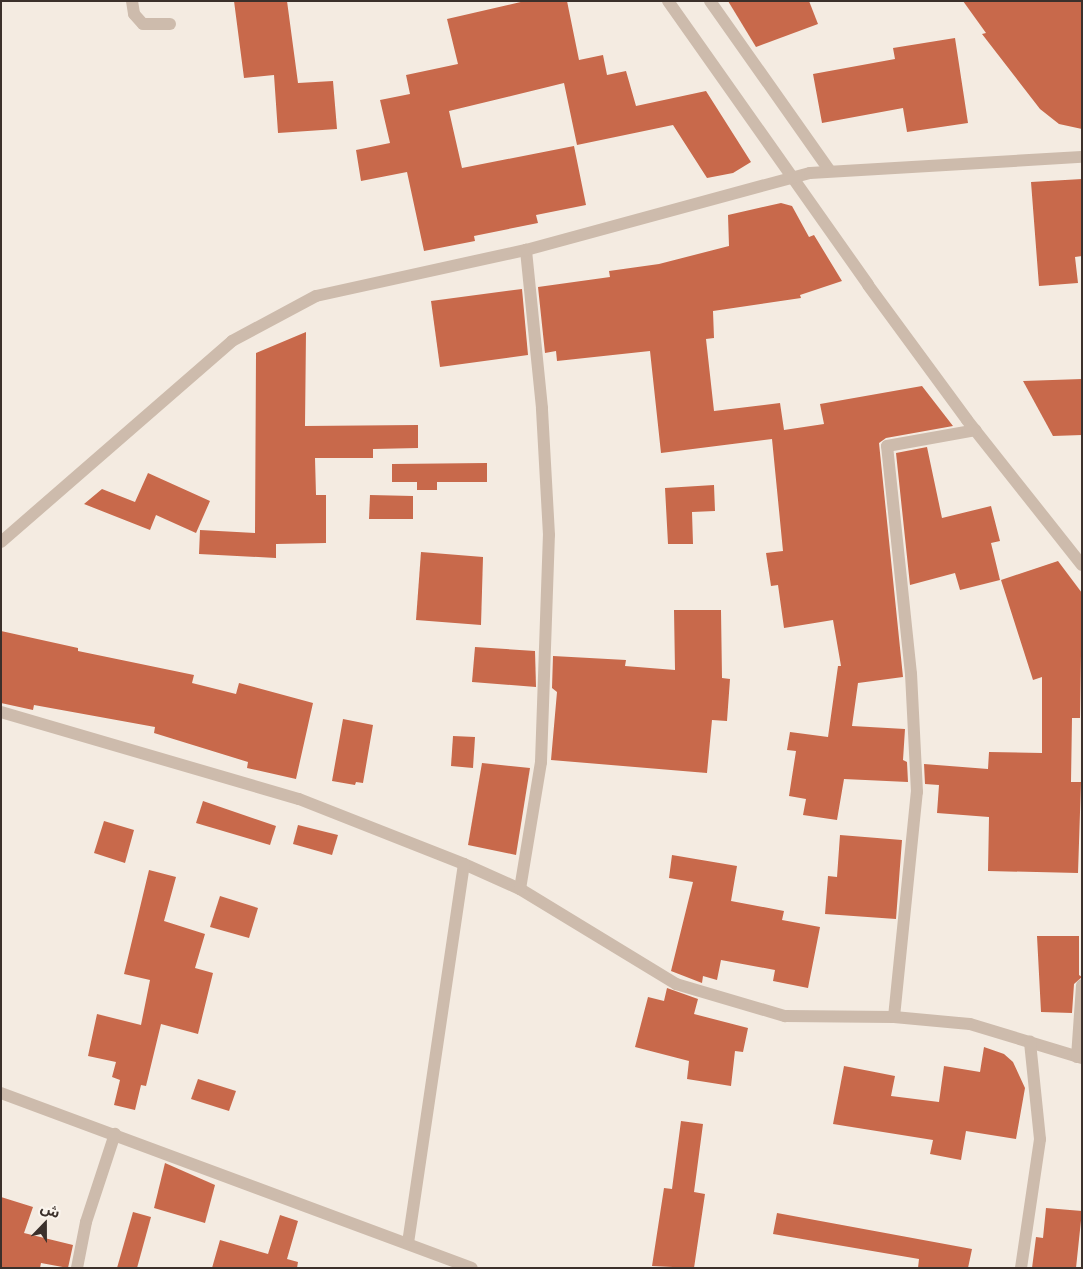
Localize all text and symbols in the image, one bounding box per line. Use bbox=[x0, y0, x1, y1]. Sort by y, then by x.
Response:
text: ش bbox=[39, 1198, 63, 1221]
north arrow bbox=[20, 1199, 70, 1249]

